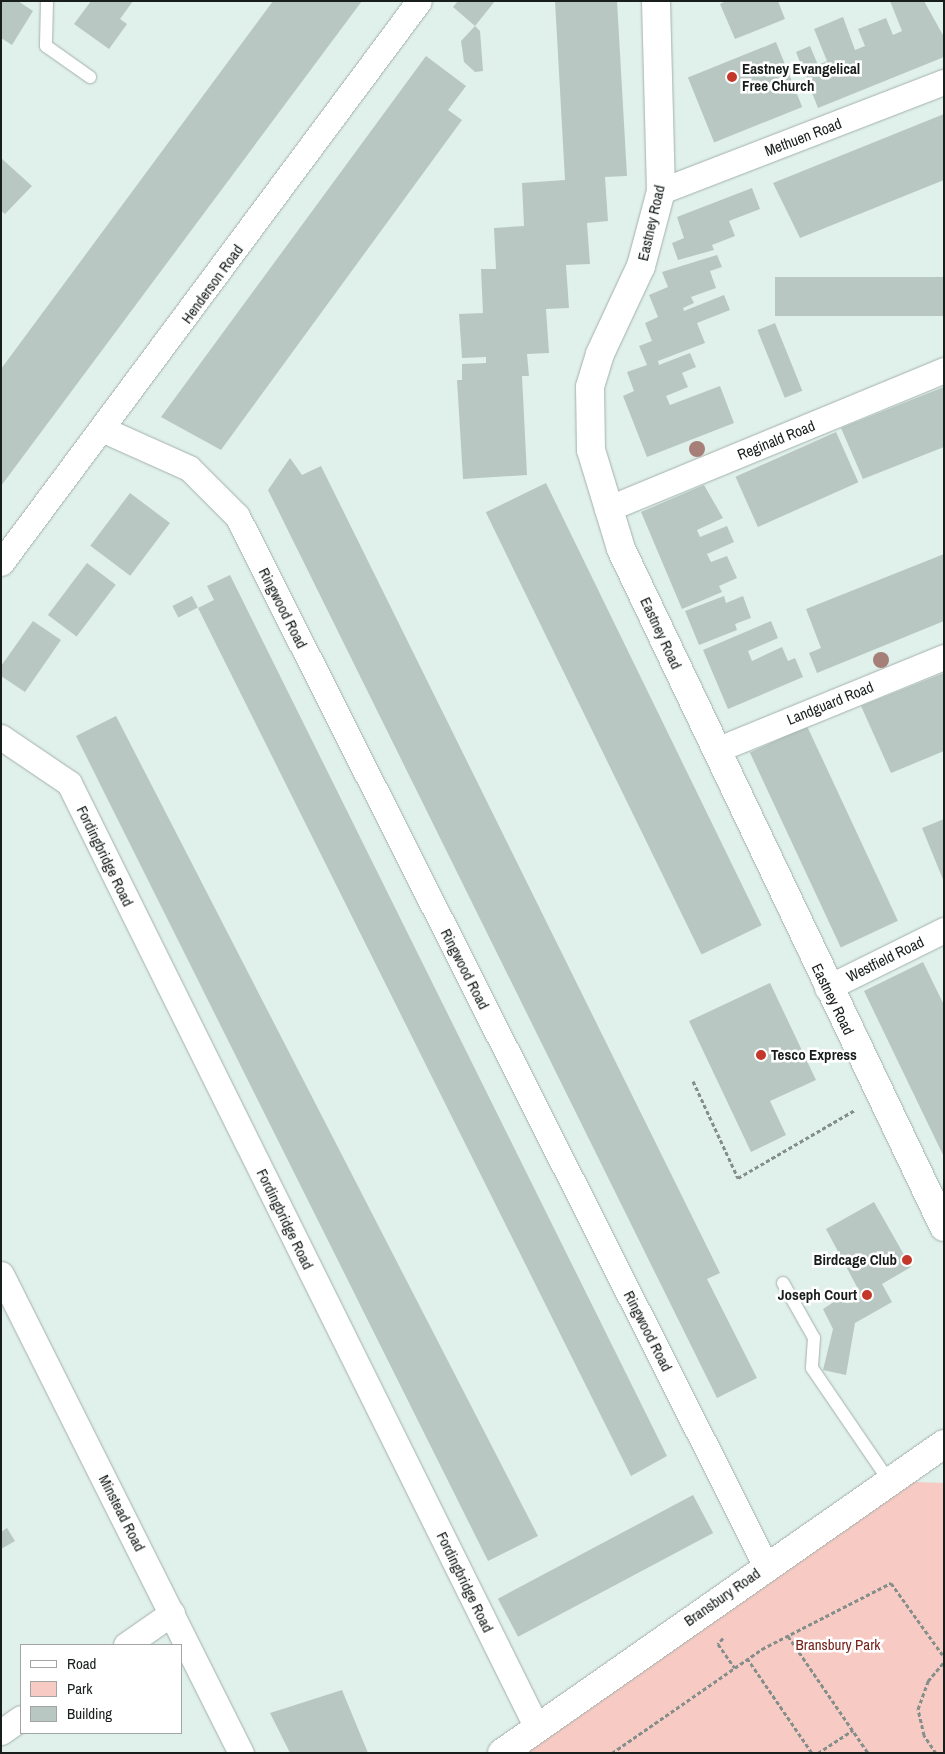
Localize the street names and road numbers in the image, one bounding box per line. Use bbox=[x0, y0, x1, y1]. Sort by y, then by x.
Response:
street label: Methuen Road bbox=[762, 114, 844, 160]
street label: Eastney Road bbox=[634, 183, 668, 263]
street label: Henderson Road bbox=[177, 241, 247, 327]
street label: Reginald Road bbox=[735, 416, 817, 464]
street label: Ringwood Road bbox=[255, 565, 311, 651]
street label: Eastney Road bbox=[637, 594, 685, 672]
street label: Landguard Road bbox=[784, 677, 876, 729]
street label: Fordingbridge Road bbox=[73, 803, 137, 909]
street label: Ringwood Road bbox=[437, 926, 493, 1012]
street label: Westfield Road bbox=[843, 933, 927, 985]
street label: Eastney Road bbox=[808, 960, 858, 1038]
street label: Fordingbridge Road bbox=[253, 1166, 317, 1272]
street label: Ringwood Road bbox=[620, 1288, 676, 1374]
street label: Minstead Road bbox=[95, 1472, 149, 1554]
street label: Fordingbridge Road bbox=[433, 1529, 497, 1635]
street label: Bransbury Road bbox=[680, 1564, 764, 1630]

